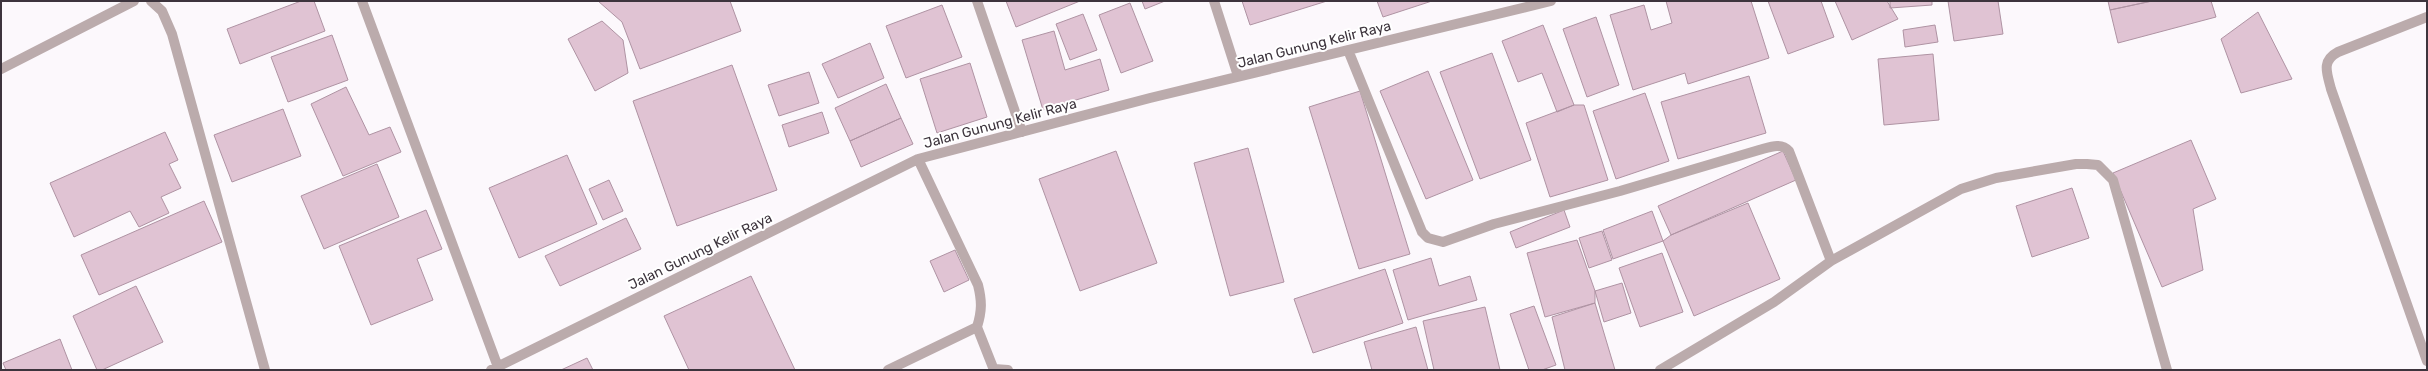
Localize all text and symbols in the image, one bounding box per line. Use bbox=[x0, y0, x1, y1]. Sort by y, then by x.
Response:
street label: Jalan Gunung Kelir Raya bbox=[1236, 17, 1393, 72]
street label: Jalan Gunung Kelir Raya bbox=[922, 95, 1079, 152]
street label: Jalan Gunung Kelir Raya bbox=[626, 209, 775, 294]

